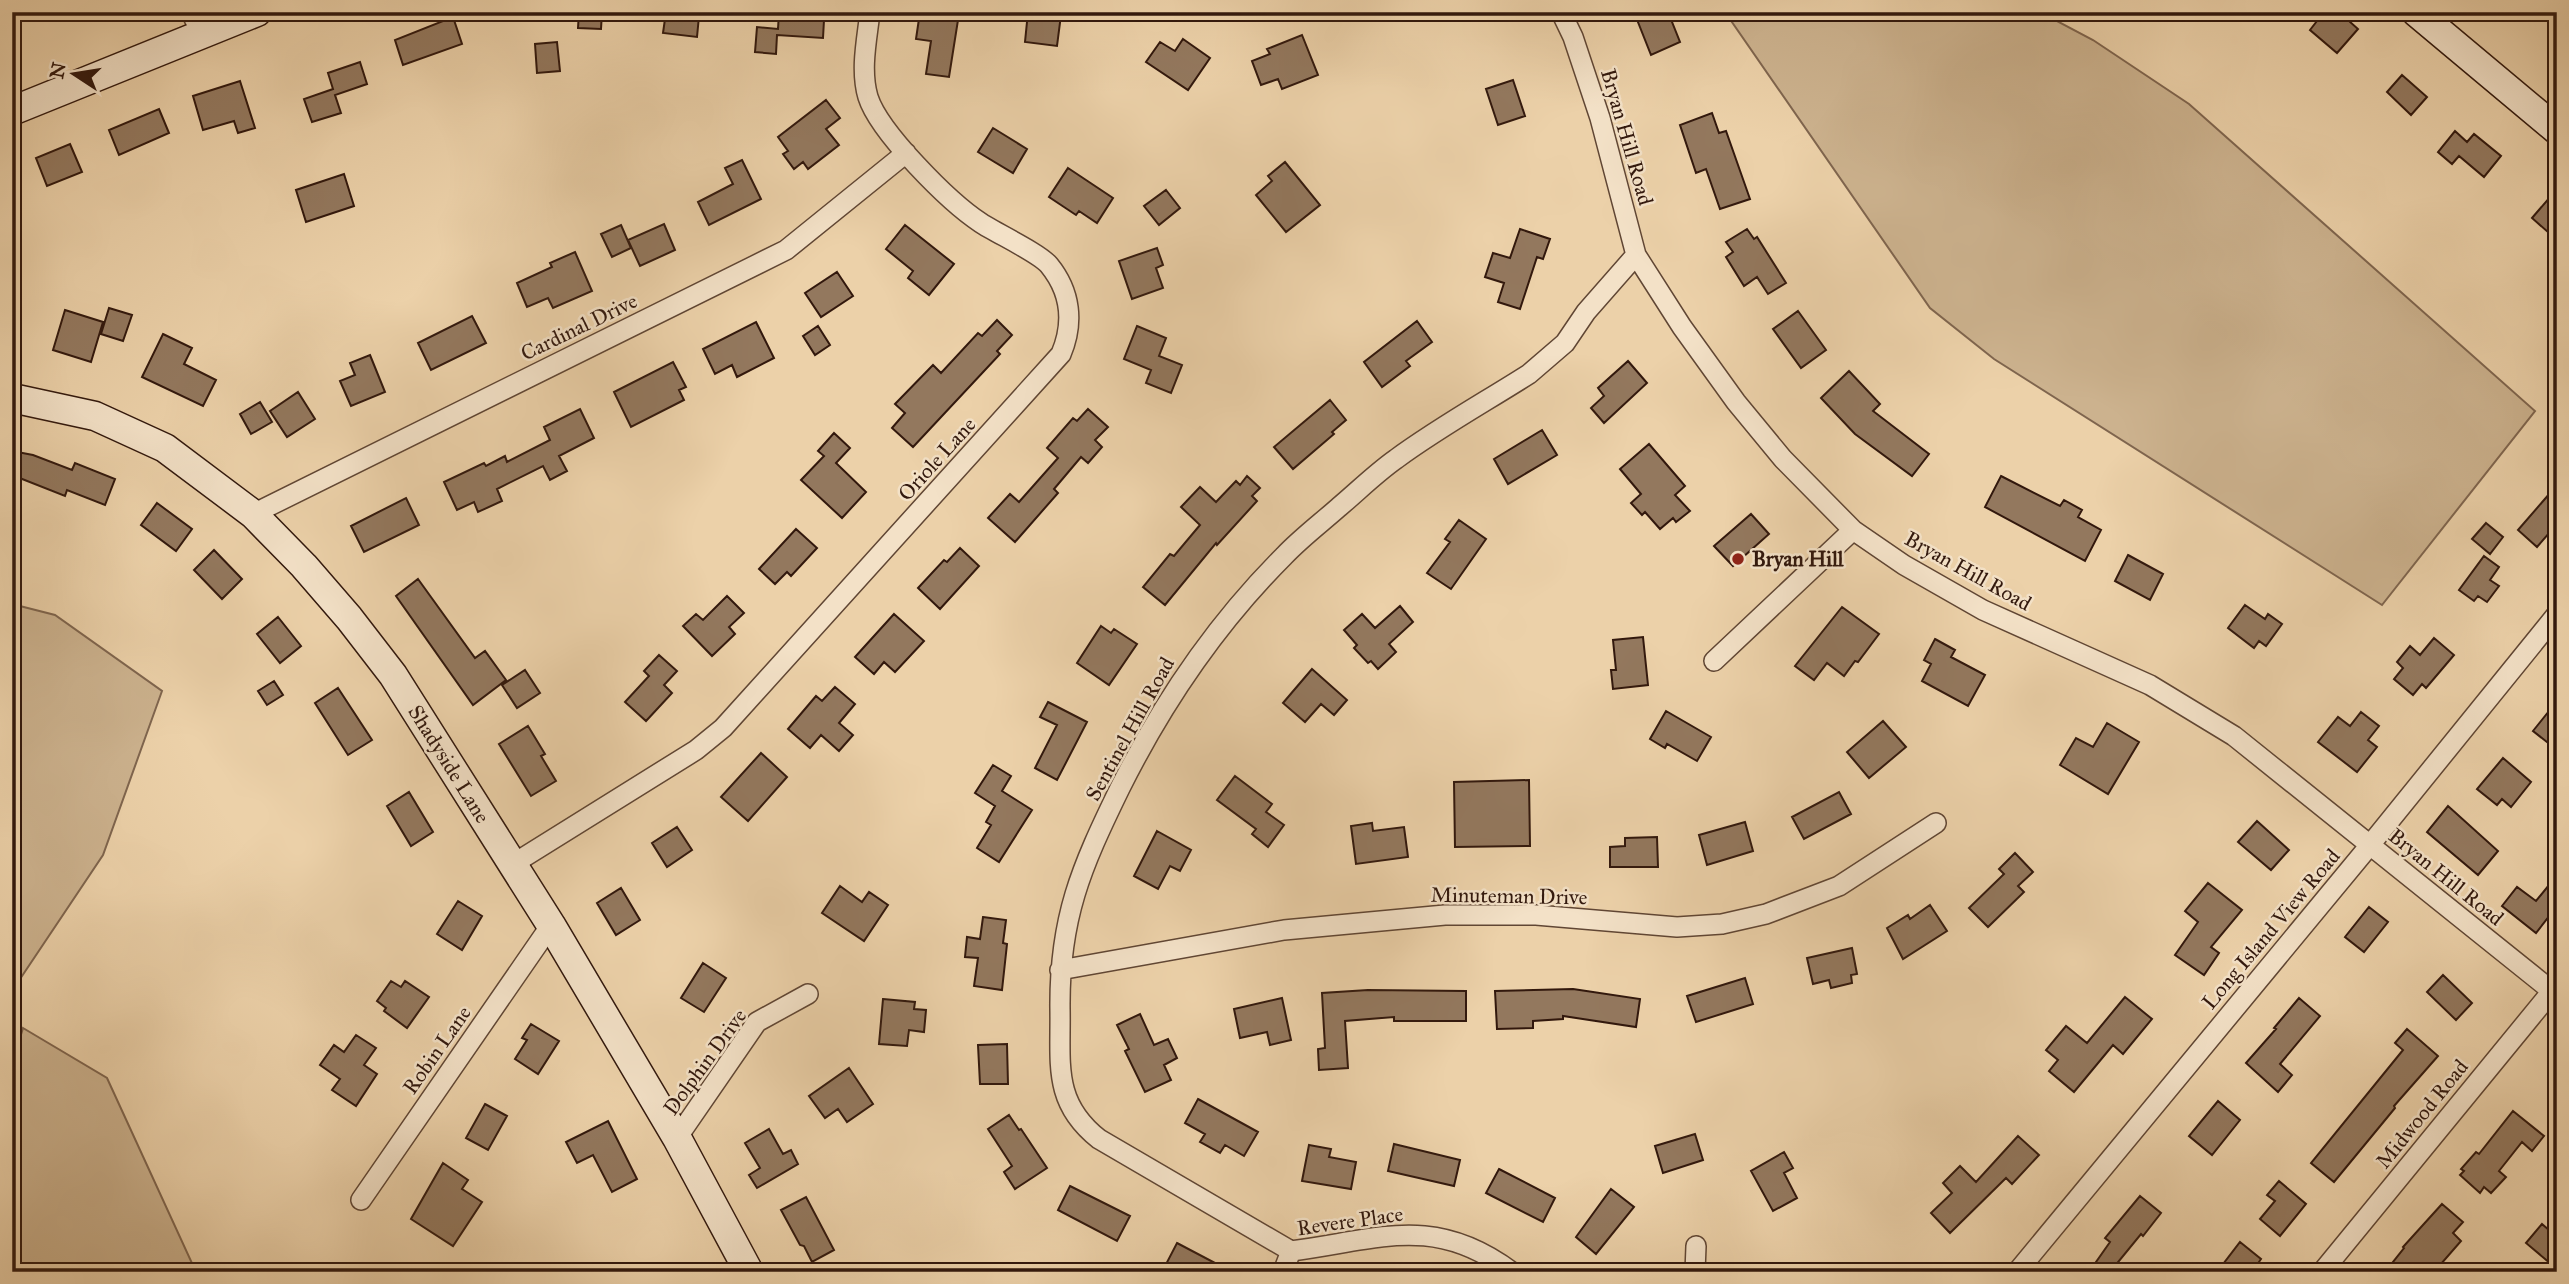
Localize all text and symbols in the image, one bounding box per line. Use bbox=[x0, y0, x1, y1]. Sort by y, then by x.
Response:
north arrow bbox=[38, 38, 108, 108]
text: N bbox=[45, 60, 71, 81]
street label: Bryan Hill Road bbox=[1595, 66, 1659, 209]
street label: Cardinal Drive bbox=[517, 288, 642, 366]
street label: Oriole Lane bbox=[893, 412, 981, 506]
street label: Bryan Hill Road bbox=[1900, 526, 2036, 617]
place label: Bryan Hill bbox=[1752, 546, 1845, 572]
marker: Bryan Hill bbox=[1730, 551, 1746, 567]
street label: Sentinel Hill Road bbox=[1080, 652, 1180, 805]
street label: Shadyside Lane bbox=[402, 700, 496, 828]
street label: Bryan Hill Road bbox=[2383, 823, 2509, 932]
street label: Long Island View Road bbox=[2196, 843, 2346, 1015]
street label: Minuteman Drive bbox=[1430, 882, 1588, 910]
street label: Robin Lane bbox=[397, 1001, 477, 1099]
street label: Dolphin Drive bbox=[658, 1004, 752, 1120]
street label: Midwood Road bbox=[2370, 1054, 2474, 1174]
street label: Revere Place bbox=[1295, 1201, 1405, 1241]

